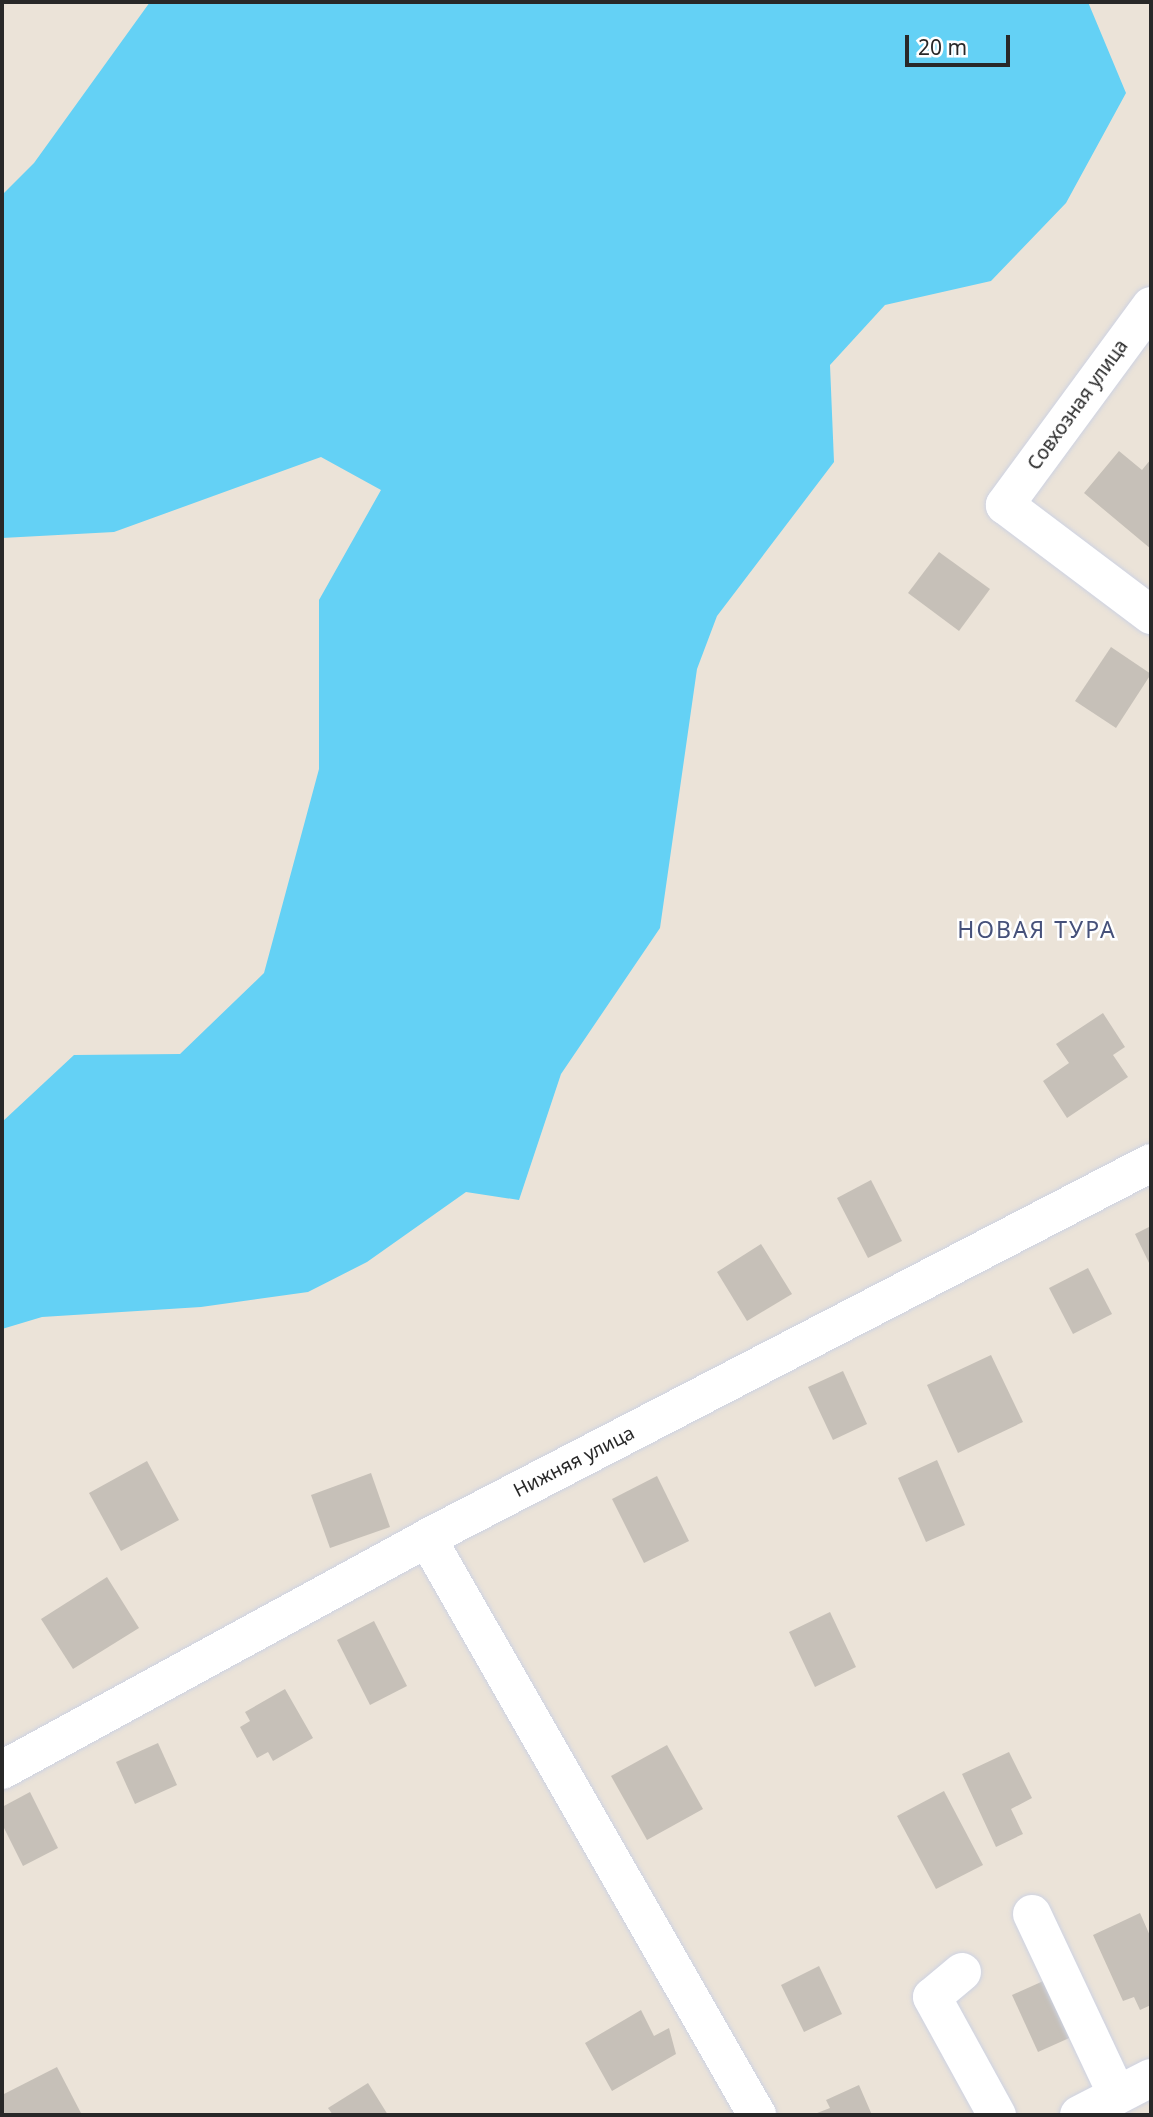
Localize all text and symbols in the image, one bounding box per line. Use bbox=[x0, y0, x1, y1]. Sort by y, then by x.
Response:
scale bar bbox=[908, 21, 1013, 65]
text: 20 m bbox=[918, 33, 967, 61]
street label: Совхозная улица bbox=[1023, 335, 1133, 475]
district label: НОВАЯ ТУРА bbox=[959, 915, 1115, 943]
street label: Нижняя улица bbox=[510, 1422, 638, 1502]

